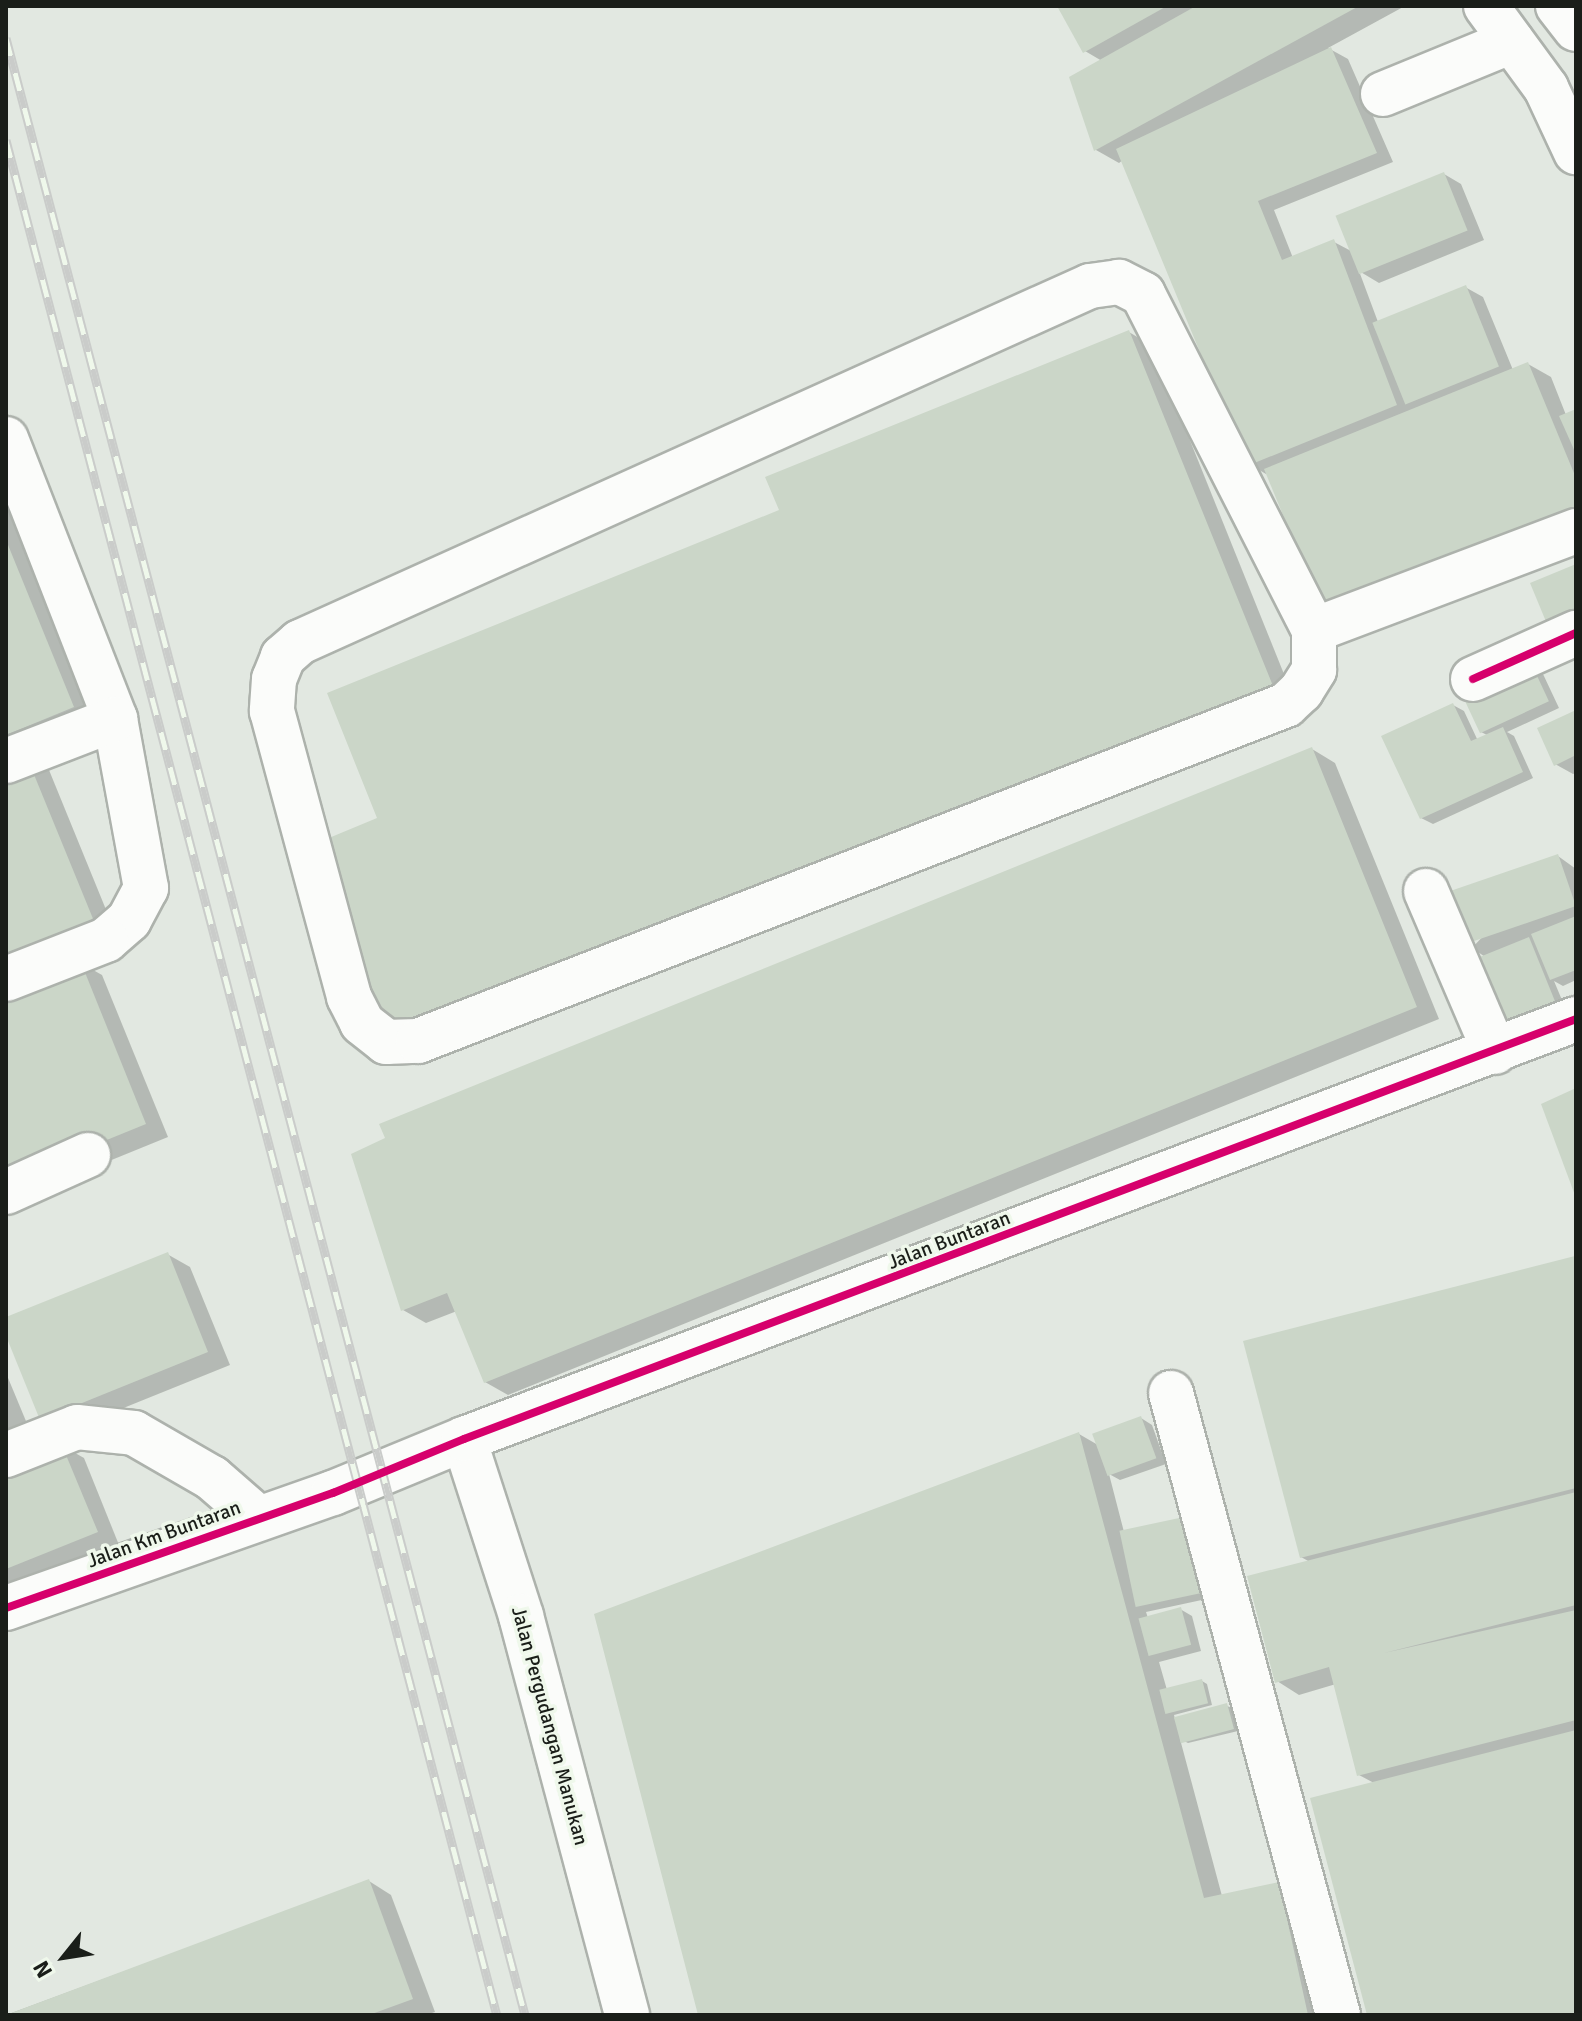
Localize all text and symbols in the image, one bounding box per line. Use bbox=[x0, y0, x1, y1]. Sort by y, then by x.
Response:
street label: Jalan Buntaran bbox=[884, 1206, 1014, 1274]
street label: Jalan Km Buntaran bbox=[84, 1495, 244, 1573]
street label: Jalan Pergudangan Manukan bbox=[507, 1604, 593, 1848]
north arrow bbox=[24, 1917, 104, 1997]
text: N bbox=[27, 1956, 58, 1983]

